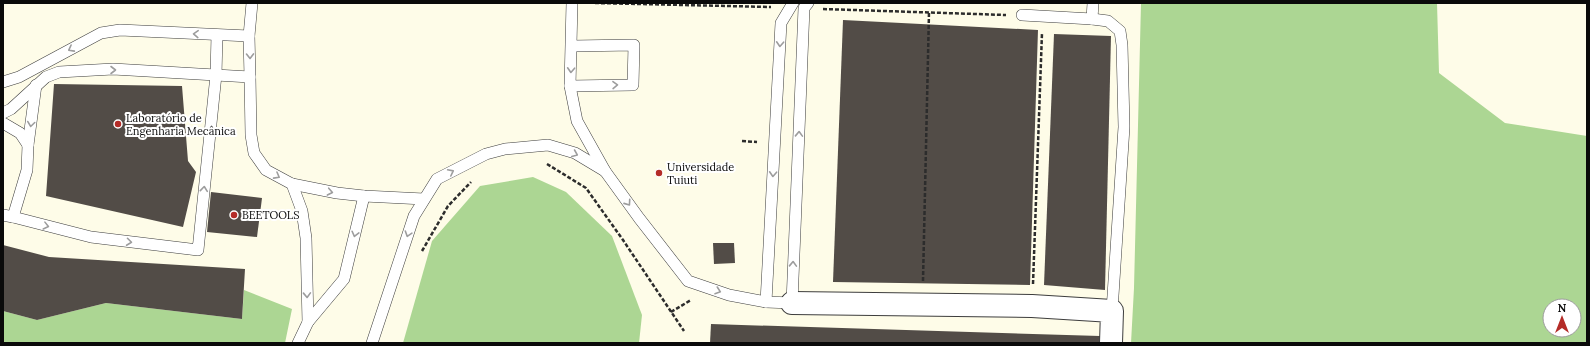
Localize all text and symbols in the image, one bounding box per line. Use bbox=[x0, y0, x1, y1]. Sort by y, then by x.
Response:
one-way arrow bbox=[193, 30, 199, 39]
one-way arrow bbox=[775, 41, 784, 47]
one-way arrow bbox=[68, 45, 75, 52]
one-way arrow bbox=[245, 53, 254, 59]
one-way arrow bbox=[110, 66, 116, 74]
one-way arrow bbox=[566, 67, 575, 73]
one-way arrow bbox=[612, 81, 618, 89]
place label: Laboratório de Engenharia Mecânica bbox=[126, 111, 236, 138]
marker: Laboratório de Engenharia Mecânica bbox=[113, 119, 123, 129]
one-way arrow bbox=[27, 121, 36, 127]
one-way arrow bbox=[795, 131, 803, 137]
one-way arrow bbox=[571, 149, 578, 157]
place label: Universidade Tuiuti bbox=[667, 160, 734, 187]
marker: Universidade Tuiuti bbox=[654, 168, 664, 178]
one-way arrow bbox=[447, 169, 454, 177]
one-way arrow bbox=[272, 171, 280, 179]
one-way arrow bbox=[768, 171, 777, 177]
one-way arrow bbox=[199, 186, 208, 192]
one-way arrow bbox=[327, 187, 333, 195]
one-way arrow bbox=[623, 199, 631, 206]
place label: BEETOOLS bbox=[242, 208, 299, 222]
marker: BEETOOLS bbox=[229, 210, 239, 220]
one-way arrow bbox=[43, 221, 50, 230]
one-way arrow bbox=[351, 230, 360, 237]
one-way arrow bbox=[404, 230, 413, 237]
one-way arrow bbox=[126, 237, 133, 246]
one-way arrow bbox=[789, 261, 798, 267]
one-way arrow bbox=[715, 287, 722, 295]
one-way arrow bbox=[303, 292, 311, 298]
north arrow bbox=[1542, 298, 1582, 338]
text: N bbox=[1558, 301, 1567, 315]

